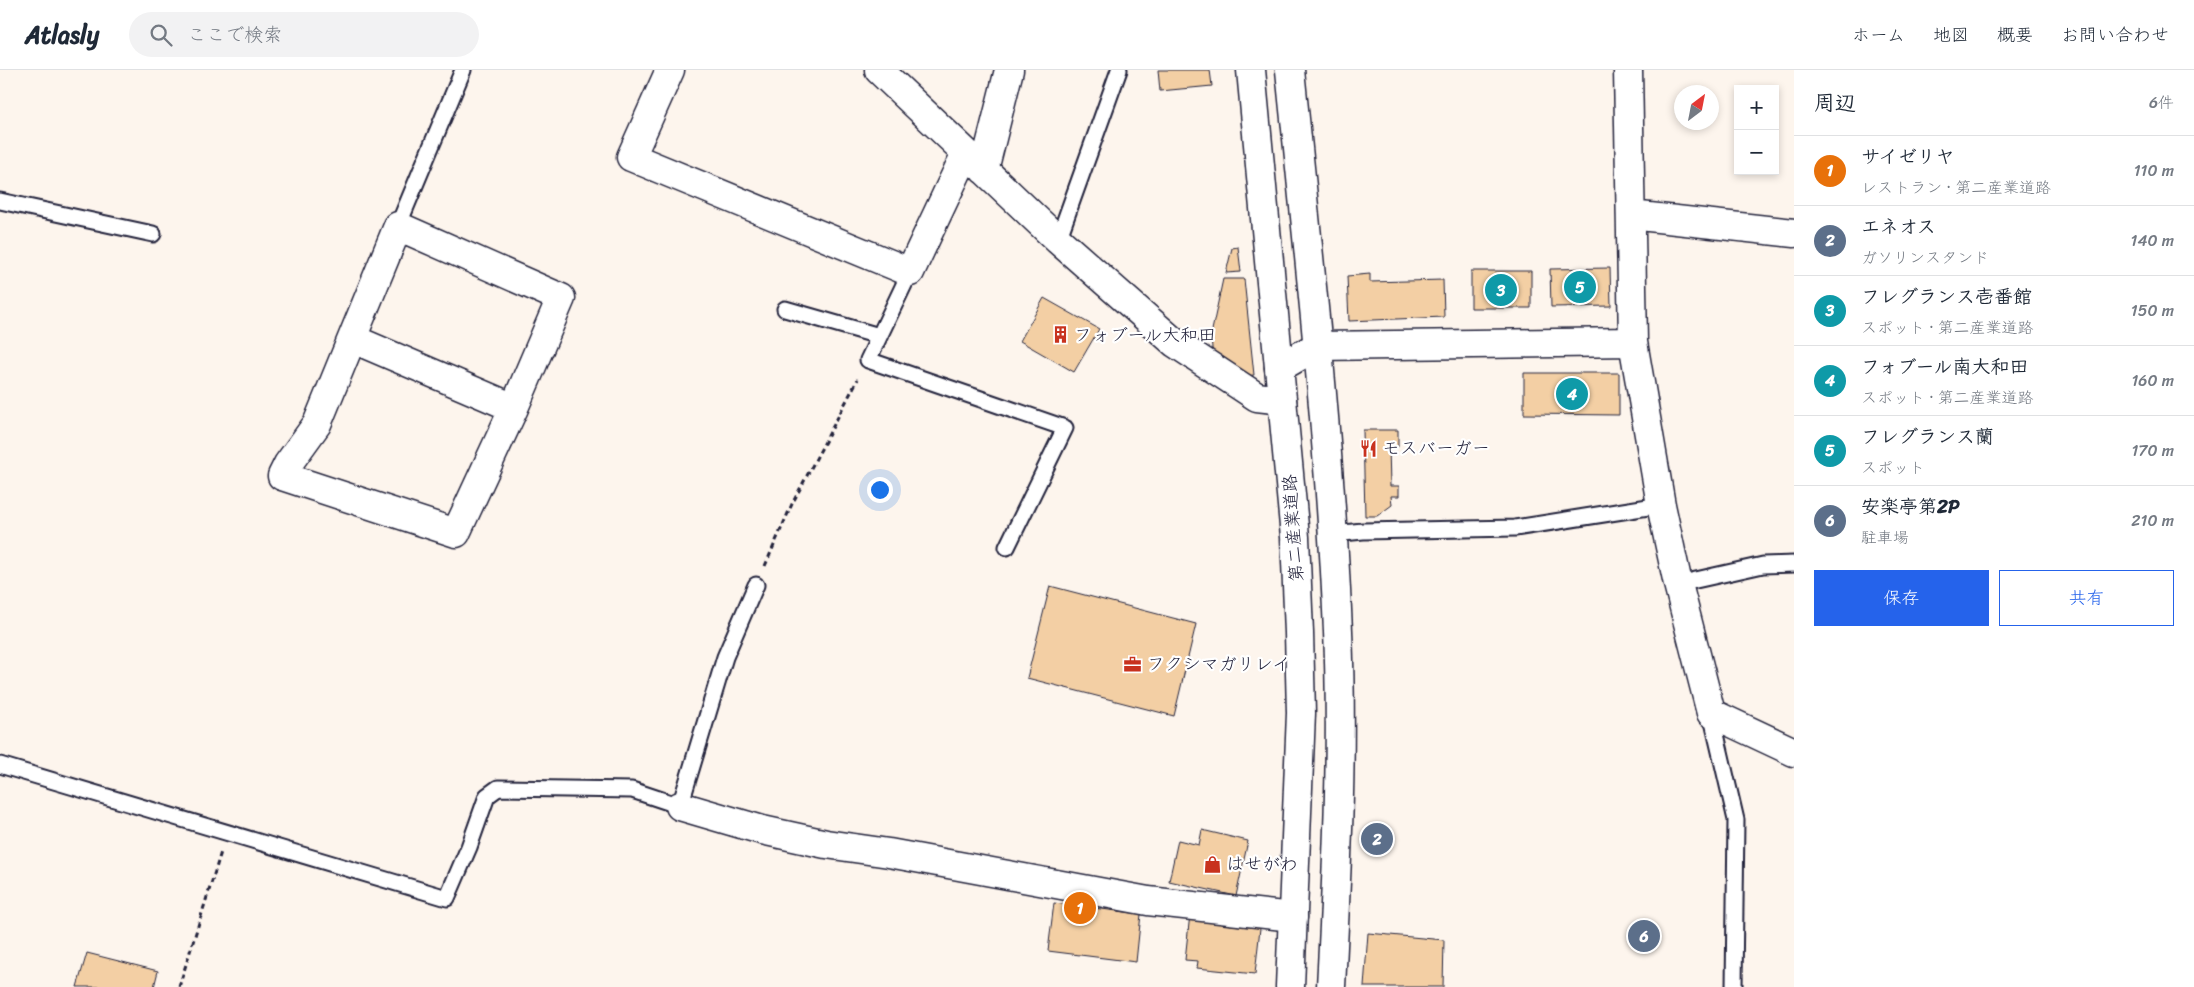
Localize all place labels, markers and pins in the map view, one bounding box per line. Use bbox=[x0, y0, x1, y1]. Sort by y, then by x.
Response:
pin: 5 bbox=[1564, 268, 1596, 306]
pin: 3 bbox=[1485, 271, 1517, 309]
place label: フォブール大和田 bbox=[1074, 319, 1216, 351]
building icon: フォブール大和田 bbox=[1050, 325, 1070, 345]
pin: 4 bbox=[1556, 375, 1588, 413]
place label: モスバーガー bbox=[1382, 432, 1490, 464]
restaurant icon: モスバーガー bbox=[1358, 438, 1378, 458]
place label: フクシマガリレイ bbox=[1147, 648, 1290, 680]
office icon: フクシマガリレイ bbox=[1123, 654, 1143, 674]
pin: 2 bbox=[1361, 820, 1393, 858]
place label: はせがわ bbox=[1226, 848, 1298, 880]
shop icon: はせがわ bbox=[1202, 854, 1222, 874]
pin: 1 bbox=[1064, 889, 1096, 927]
pin: 6 bbox=[1628, 917, 1660, 955]

